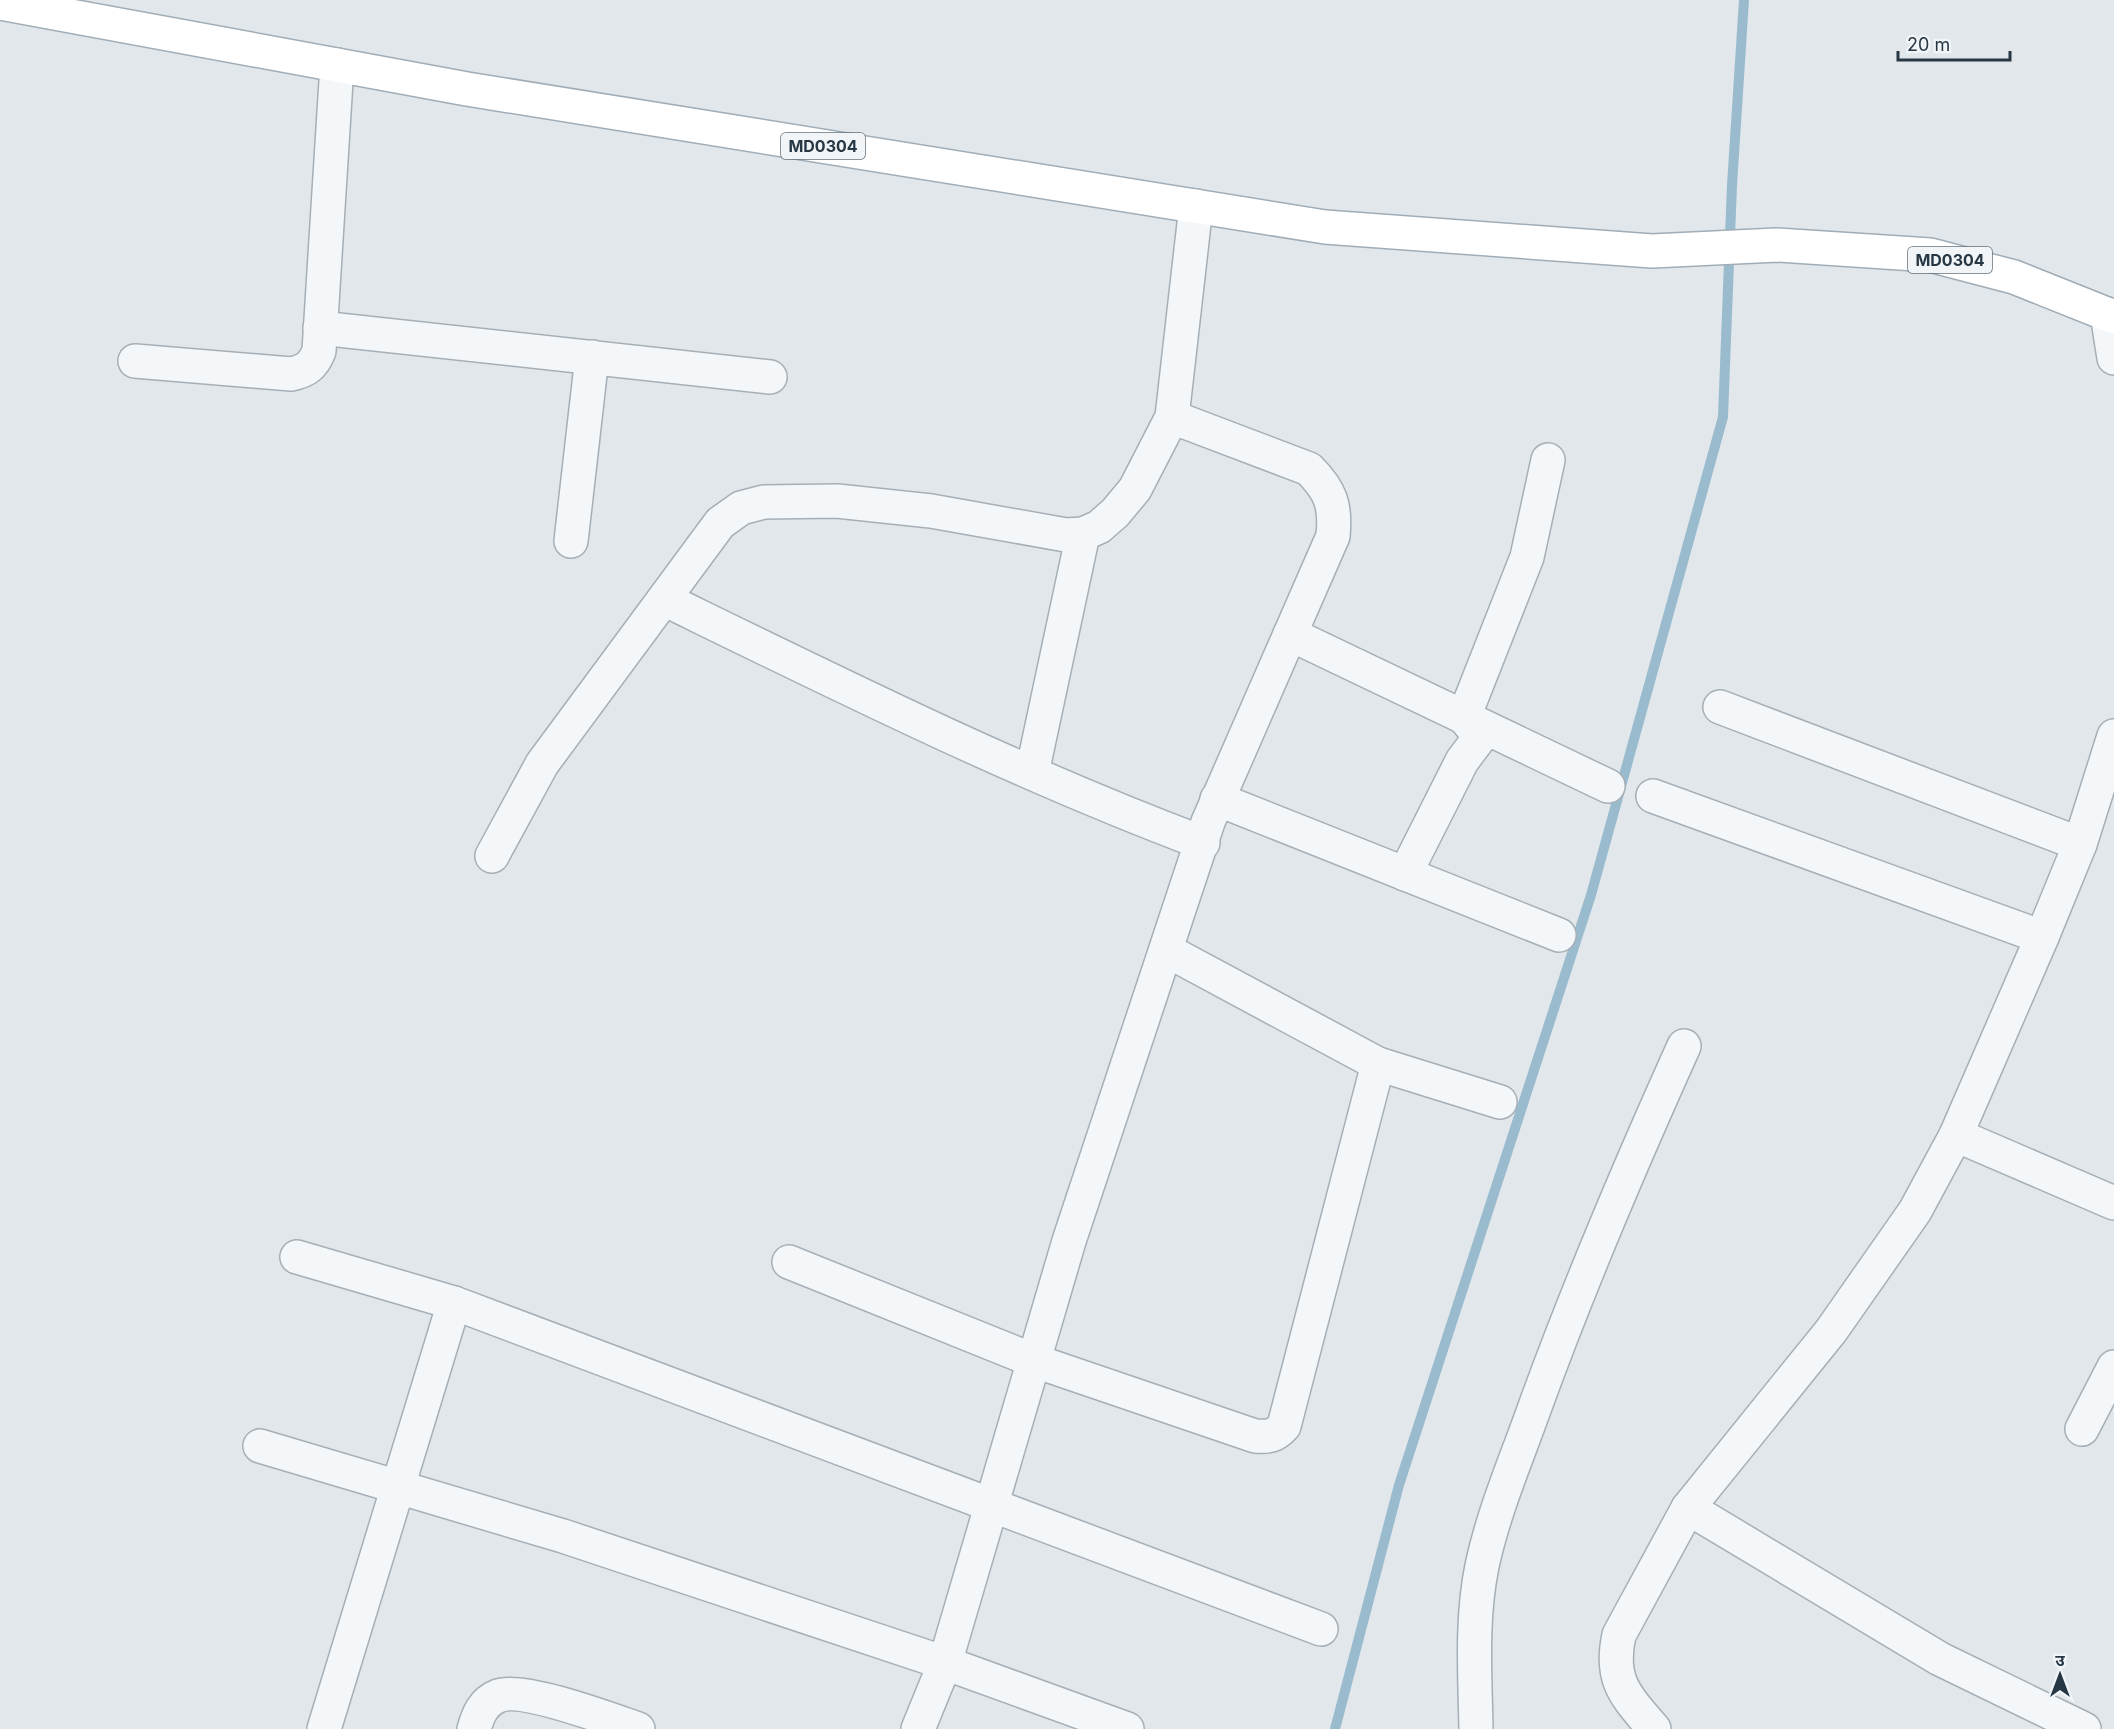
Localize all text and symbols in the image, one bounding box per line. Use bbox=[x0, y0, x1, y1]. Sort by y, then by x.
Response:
scale bar bbox=[1898, 24, 2010, 62]
text: 20 m bbox=[1907, 34, 1950, 55]
road number: MD0304 bbox=[781, 133, 865, 159]
road number: MD0304 bbox=[1908, 247, 1992, 273]
north arrow bbox=[2030, 1645, 2090, 1705]
text: उ bbox=[2055, 1650, 2065, 1670]

